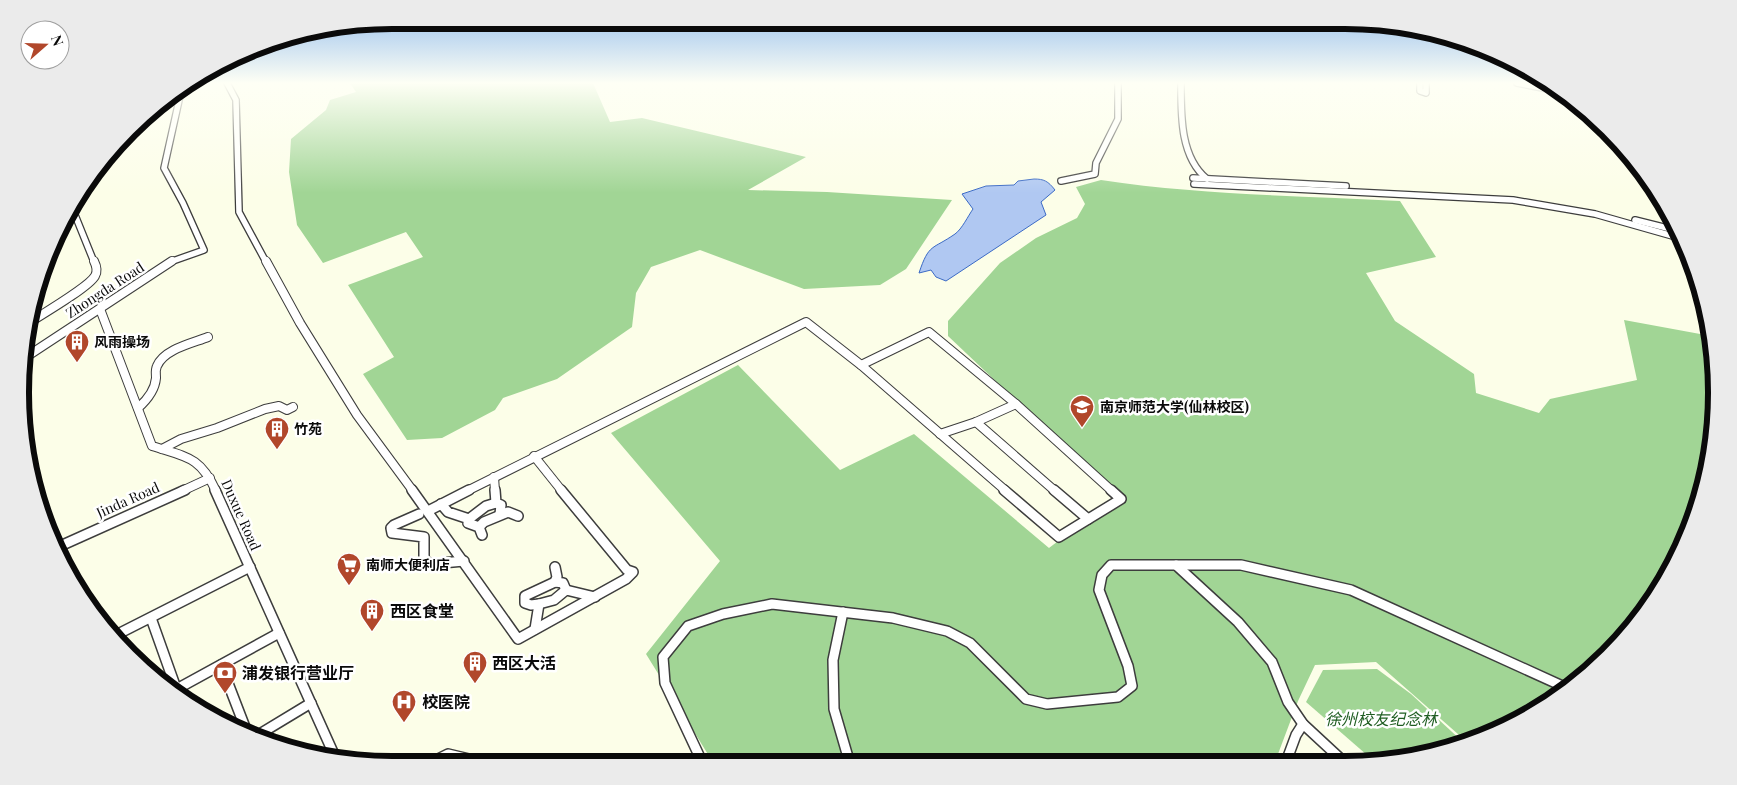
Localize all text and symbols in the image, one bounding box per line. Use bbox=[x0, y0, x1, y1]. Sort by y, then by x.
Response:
north arrow bbox=[20, 20, 70, 70]
text: N bbox=[47, 32, 68, 48]
street label: Zhongda Road bbox=[62, 257, 148, 322]
building icon: 风雨操场 bbox=[64, 329, 90, 363]
place label: 风雨操场 bbox=[94, 332, 150, 351]
school or university icon: 南京师范大学(仙林校区) bbox=[1069, 394, 1095, 428]
place label: 南京师范大学(仙林校区) bbox=[1100, 397, 1249, 416]
building icon: 竹苑 bbox=[264, 416, 290, 450]
place label: 竹苑 bbox=[294, 419, 322, 438]
street label: Duxue Road bbox=[217, 476, 266, 553]
street label: Jinda Road bbox=[92, 477, 162, 522]
supermarket icon: 南师大便利店 bbox=[336, 552, 362, 586]
place label: 南师大便利店 bbox=[366, 555, 450, 574]
building icon: 西区食堂 bbox=[359, 598, 385, 632]
place label: 西区食堂 bbox=[390, 600, 454, 621]
building icon: 西区大活 bbox=[462, 650, 488, 684]
place label: 西区大活 bbox=[492, 652, 556, 673]
bank icon: 浦发银行营业厅 bbox=[212, 660, 238, 694]
place label: 浦发银行营业厅 bbox=[242, 662, 354, 683]
hospital icon: 校医院 bbox=[391, 689, 417, 723]
place label: 校医院 bbox=[422, 691, 470, 712]
park label: 徐州校友纪念林 bbox=[1325, 708, 1439, 729]

